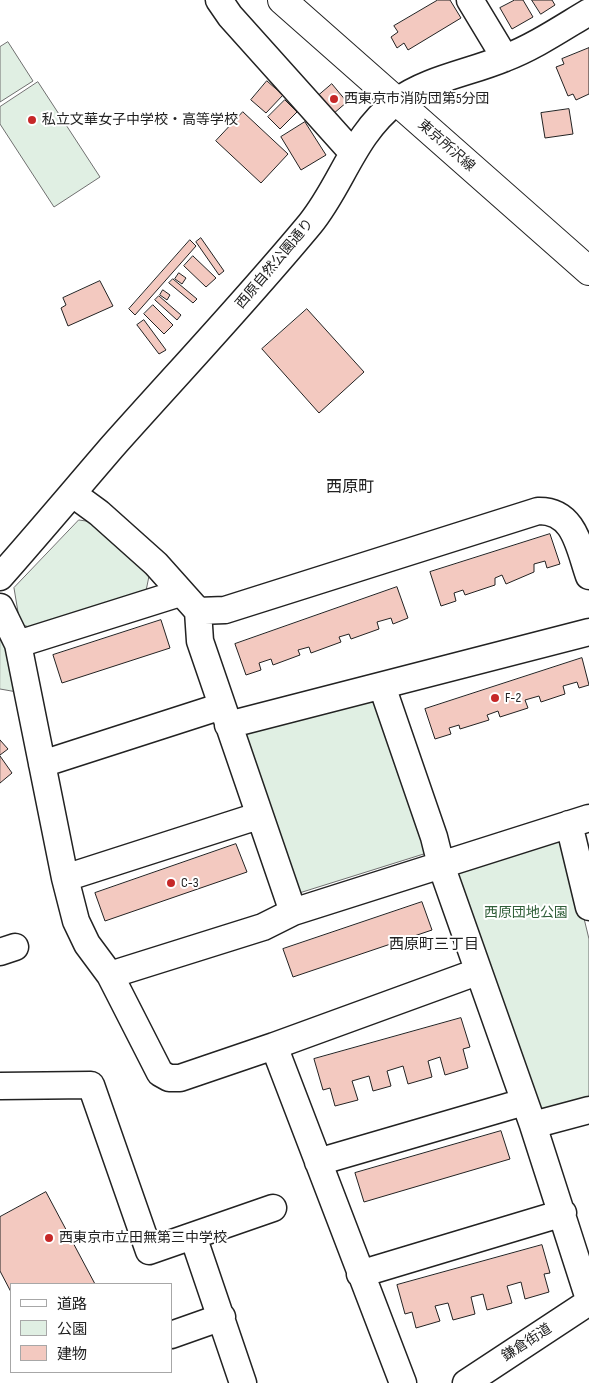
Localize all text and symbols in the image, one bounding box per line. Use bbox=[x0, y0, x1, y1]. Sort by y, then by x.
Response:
place label: 西東京市消防団第5分団 bbox=[344, 91, 490, 107]
marker: 西東京市消防団第5分団 bbox=[328, 93, 340, 105]
place label: 私立文華女子中学校・高等学校 bbox=[42, 112, 238, 128]
marker: 私立文華女子中学校・高等学校 bbox=[26, 114, 38, 126]
street label: 東京所沢線 bbox=[414, 117, 478, 175]
street label: 西原自然公園通り bbox=[233, 216, 317, 312]
district label: 西原町 bbox=[326, 478, 374, 498]
place label: F-2 bbox=[505, 690, 521, 706]
marker: F-2 bbox=[489, 692, 501, 704]
place label: C-3 bbox=[181, 875, 199, 891]
marker: C-3 bbox=[165, 877, 177, 889]
park label: 西原団地公園 bbox=[484, 905, 568, 921]
district label: 西原町三丁目 bbox=[389, 936, 479, 954]
place label: 西東京市立田無第三中学校 bbox=[59, 1230, 227, 1246]
marker: 西東京市立田無第三中学校 bbox=[43, 1232, 55, 1244]
legend bbox=[10, 1283, 172, 1373]
text: 道路 bbox=[57, 1295, 87, 1314]
text: 公園 bbox=[57, 1320, 87, 1339]
street label: 鎌倉街道 bbox=[499, 1321, 555, 1365]
text: 建物 bbox=[57, 1345, 87, 1364]

